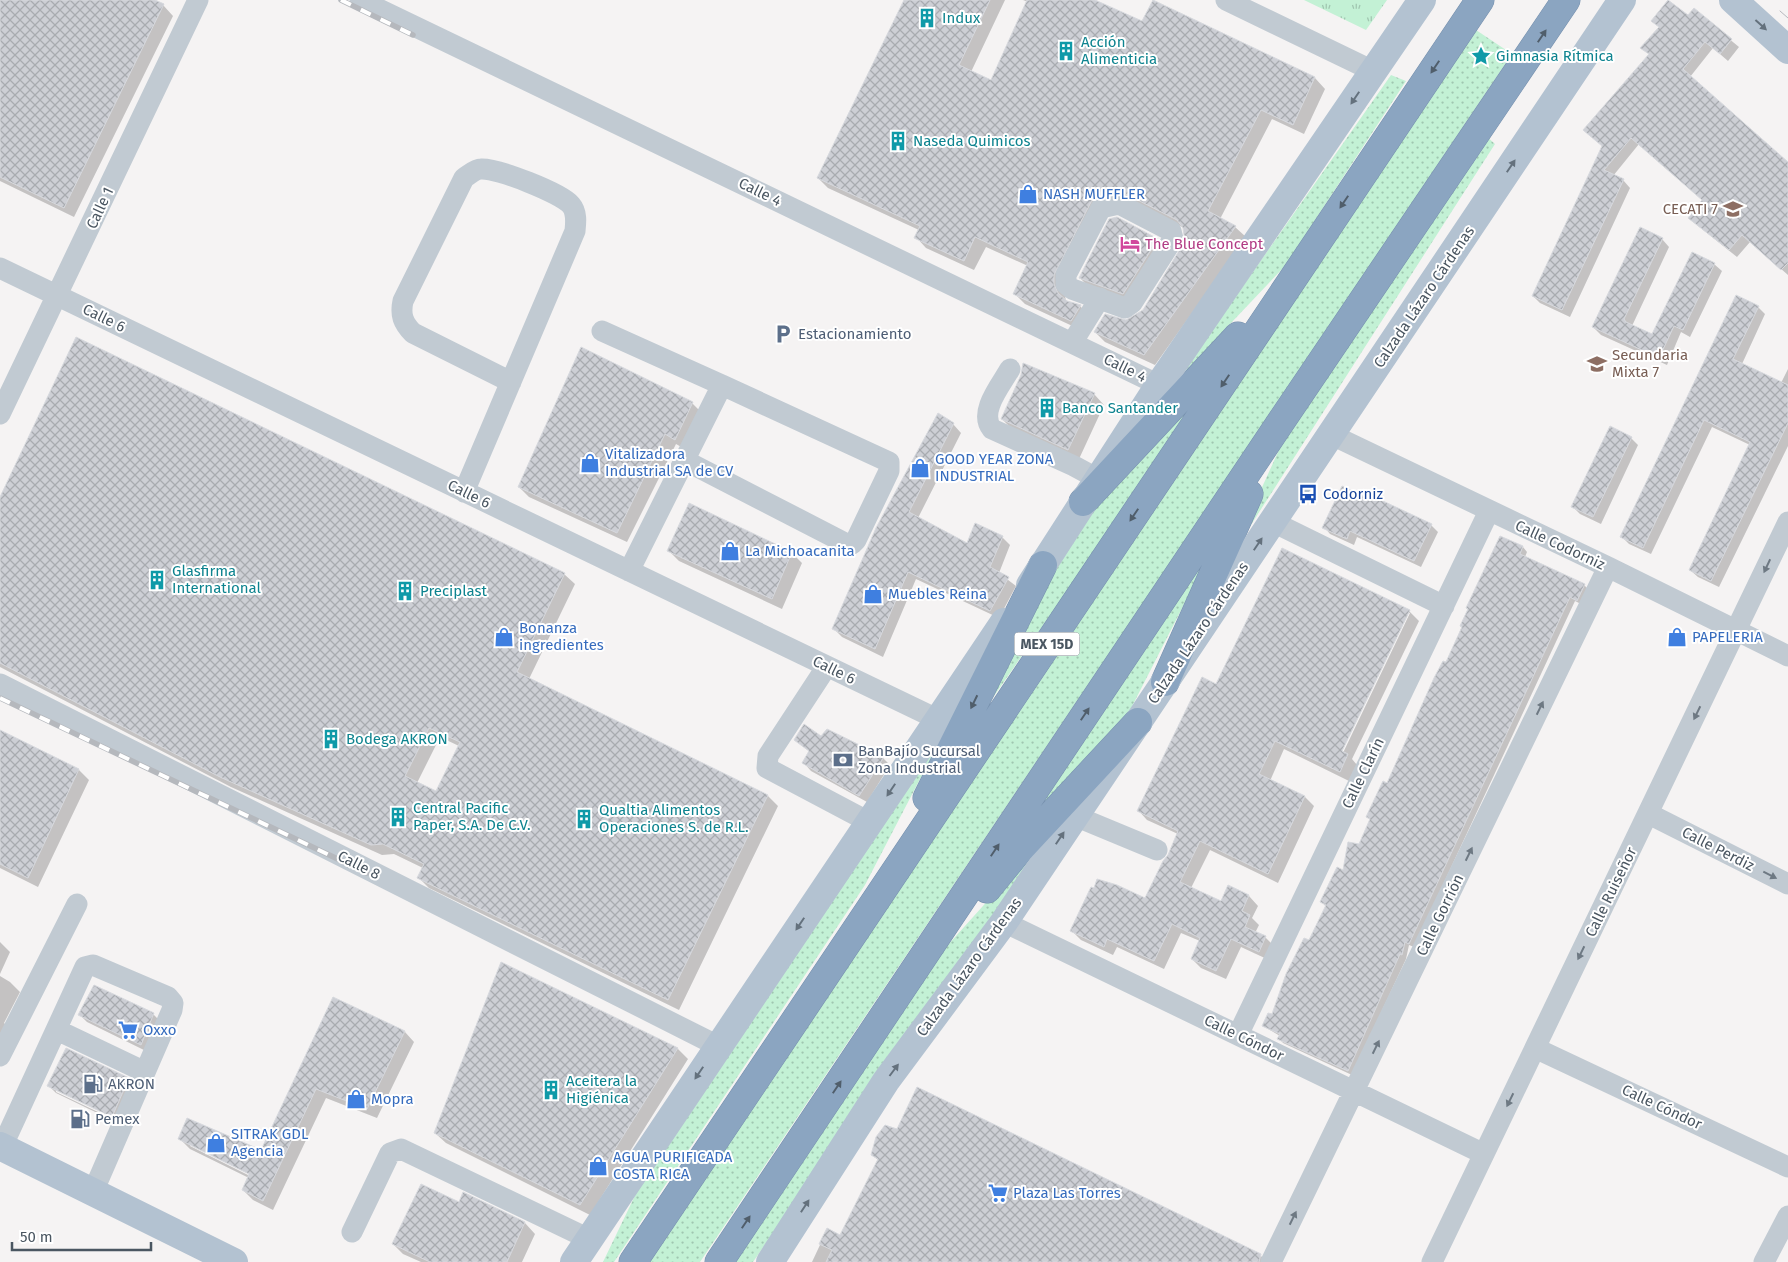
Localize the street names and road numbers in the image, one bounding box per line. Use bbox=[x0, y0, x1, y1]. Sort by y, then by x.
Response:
street label: Calle 4 bbox=[736, 174, 784, 210]
street label: Calle 1 bbox=[83, 184, 117, 232]
street label: Calzada Lázaro Cárdenas bbox=[1370, 223, 1478, 371]
street label: Calle 6 bbox=[80, 300, 128, 336]
street label: Calle 4 bbox=[1101, 350, 1149, 386]
street label: Calle 6 bbox=[445, 476, 493, 512]
street label: Calle Codorniz bbox=[1512, 516, 1608, 574]
street label: Calzada Lázaro Cárdenas bbox=[1144, 559, 1252, 707]
road number: MEX 15D bbox=[1014, 633, 1080, 656]
street label: Calle 6 bbox=[810, 652, 858, 688]
street label: Calle Clarín bbox=[1338, 735, 1388, 811]
street label: Calle Perdiz bbox=[1679, 823, 1758, 875]
street label: Calle Ruiseñor bbox=[1581, 844, 1641, 940]
street label: Calle 8 bbox=[335, 847, 383, 883]
street label: Calle Gorrión bbox=[1412, 871, 1468, 959]
street label: Calzada Lázaro Cárdenas bbox=[913, 894, 1025, 1040]
street label: Calle Cóndor bbox=[1201, 1011, 1287, 1065]
street label: Calle Cóndor bbox=[1619, 1081, 1705, 1133]

